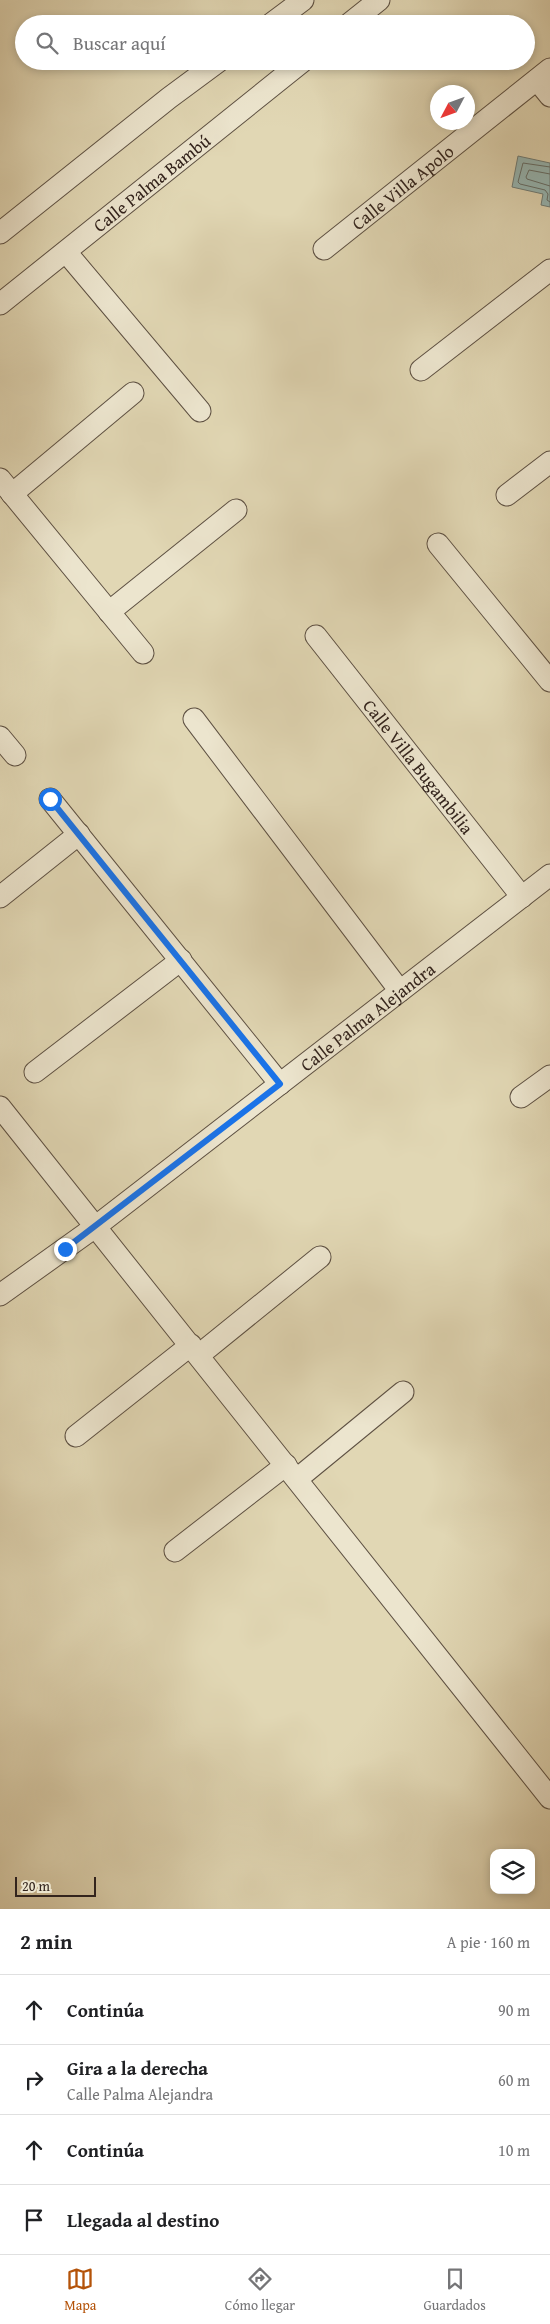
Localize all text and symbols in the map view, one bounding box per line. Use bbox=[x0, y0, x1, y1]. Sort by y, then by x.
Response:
search box bbox=[15, 15, 535, 70]
icon: search bbox=[33, 29, 61, 57]
text: Buscar aquí bbox=[73, 29, 166, 57]
north arrow bbox=[430, 85, 475, 130]
street label: Calle Palma Bambú bbox=[87, 127, 216, 238]
street label: Calle Villa Apolo bbox=[345, 137, 459, 236]
street label: Calle Villa Bugambilia bbox=[357, 693, 481, 840]
route start bbox=[39, 788, 62, 811]
street label: Calle Palma Alejandra bbox=[294, 955, 441, 1077]
route end bbox=[54, 1238, 77, 1261]
map controls bbox=[490, 1849, 535, 1894]
button: layers bbox=[490, 1849, 535, 1894]
scale bar bbox=[15, 1874, 96, 1897]
text: 20 m bbox=[22, 1876, 50, 1896]
text: 2 min bbox=[20, 1926, 72, 1957]
text: A pie · 160 m bbox=[447, 1930, 530, 1954]
icon: ahead bbox=[20, 1996, 48, 2024]
text: Continúa bbox=[67, 1996, 144, 2024]
text: 90 m bbox=[498, 1998, 530, 2022]
text: Gira a la derecha bbox=[67, 2054, 208, 2082]
icon: right bbox=[20, 2066, 48, 2094]
text: 60 m bbox=[498, 2068, 530, 2092]
text: Calle Palma Alejandra bbox=[67, 2082, 213, 2106]
icon: ahead bbox=[20, 2136, 48, 2164]
text: Continúa bbox=[67, 2136, 144, 2164]
text: 10 m bbox=[498, 2138, 530, 2162]
icon: arrive bbox=[20, 2206, 48, 2234]
text: Llegada al destino bbox=[67, 2206, 219, 2234]
tab: Mapa bbox=[64, 2265, 96, 2315]
tab: Cómo llegar bbox=[225, 2265, 295, 2315]
tab: Guardados bbox=[423, 2265, 486, 2315]

